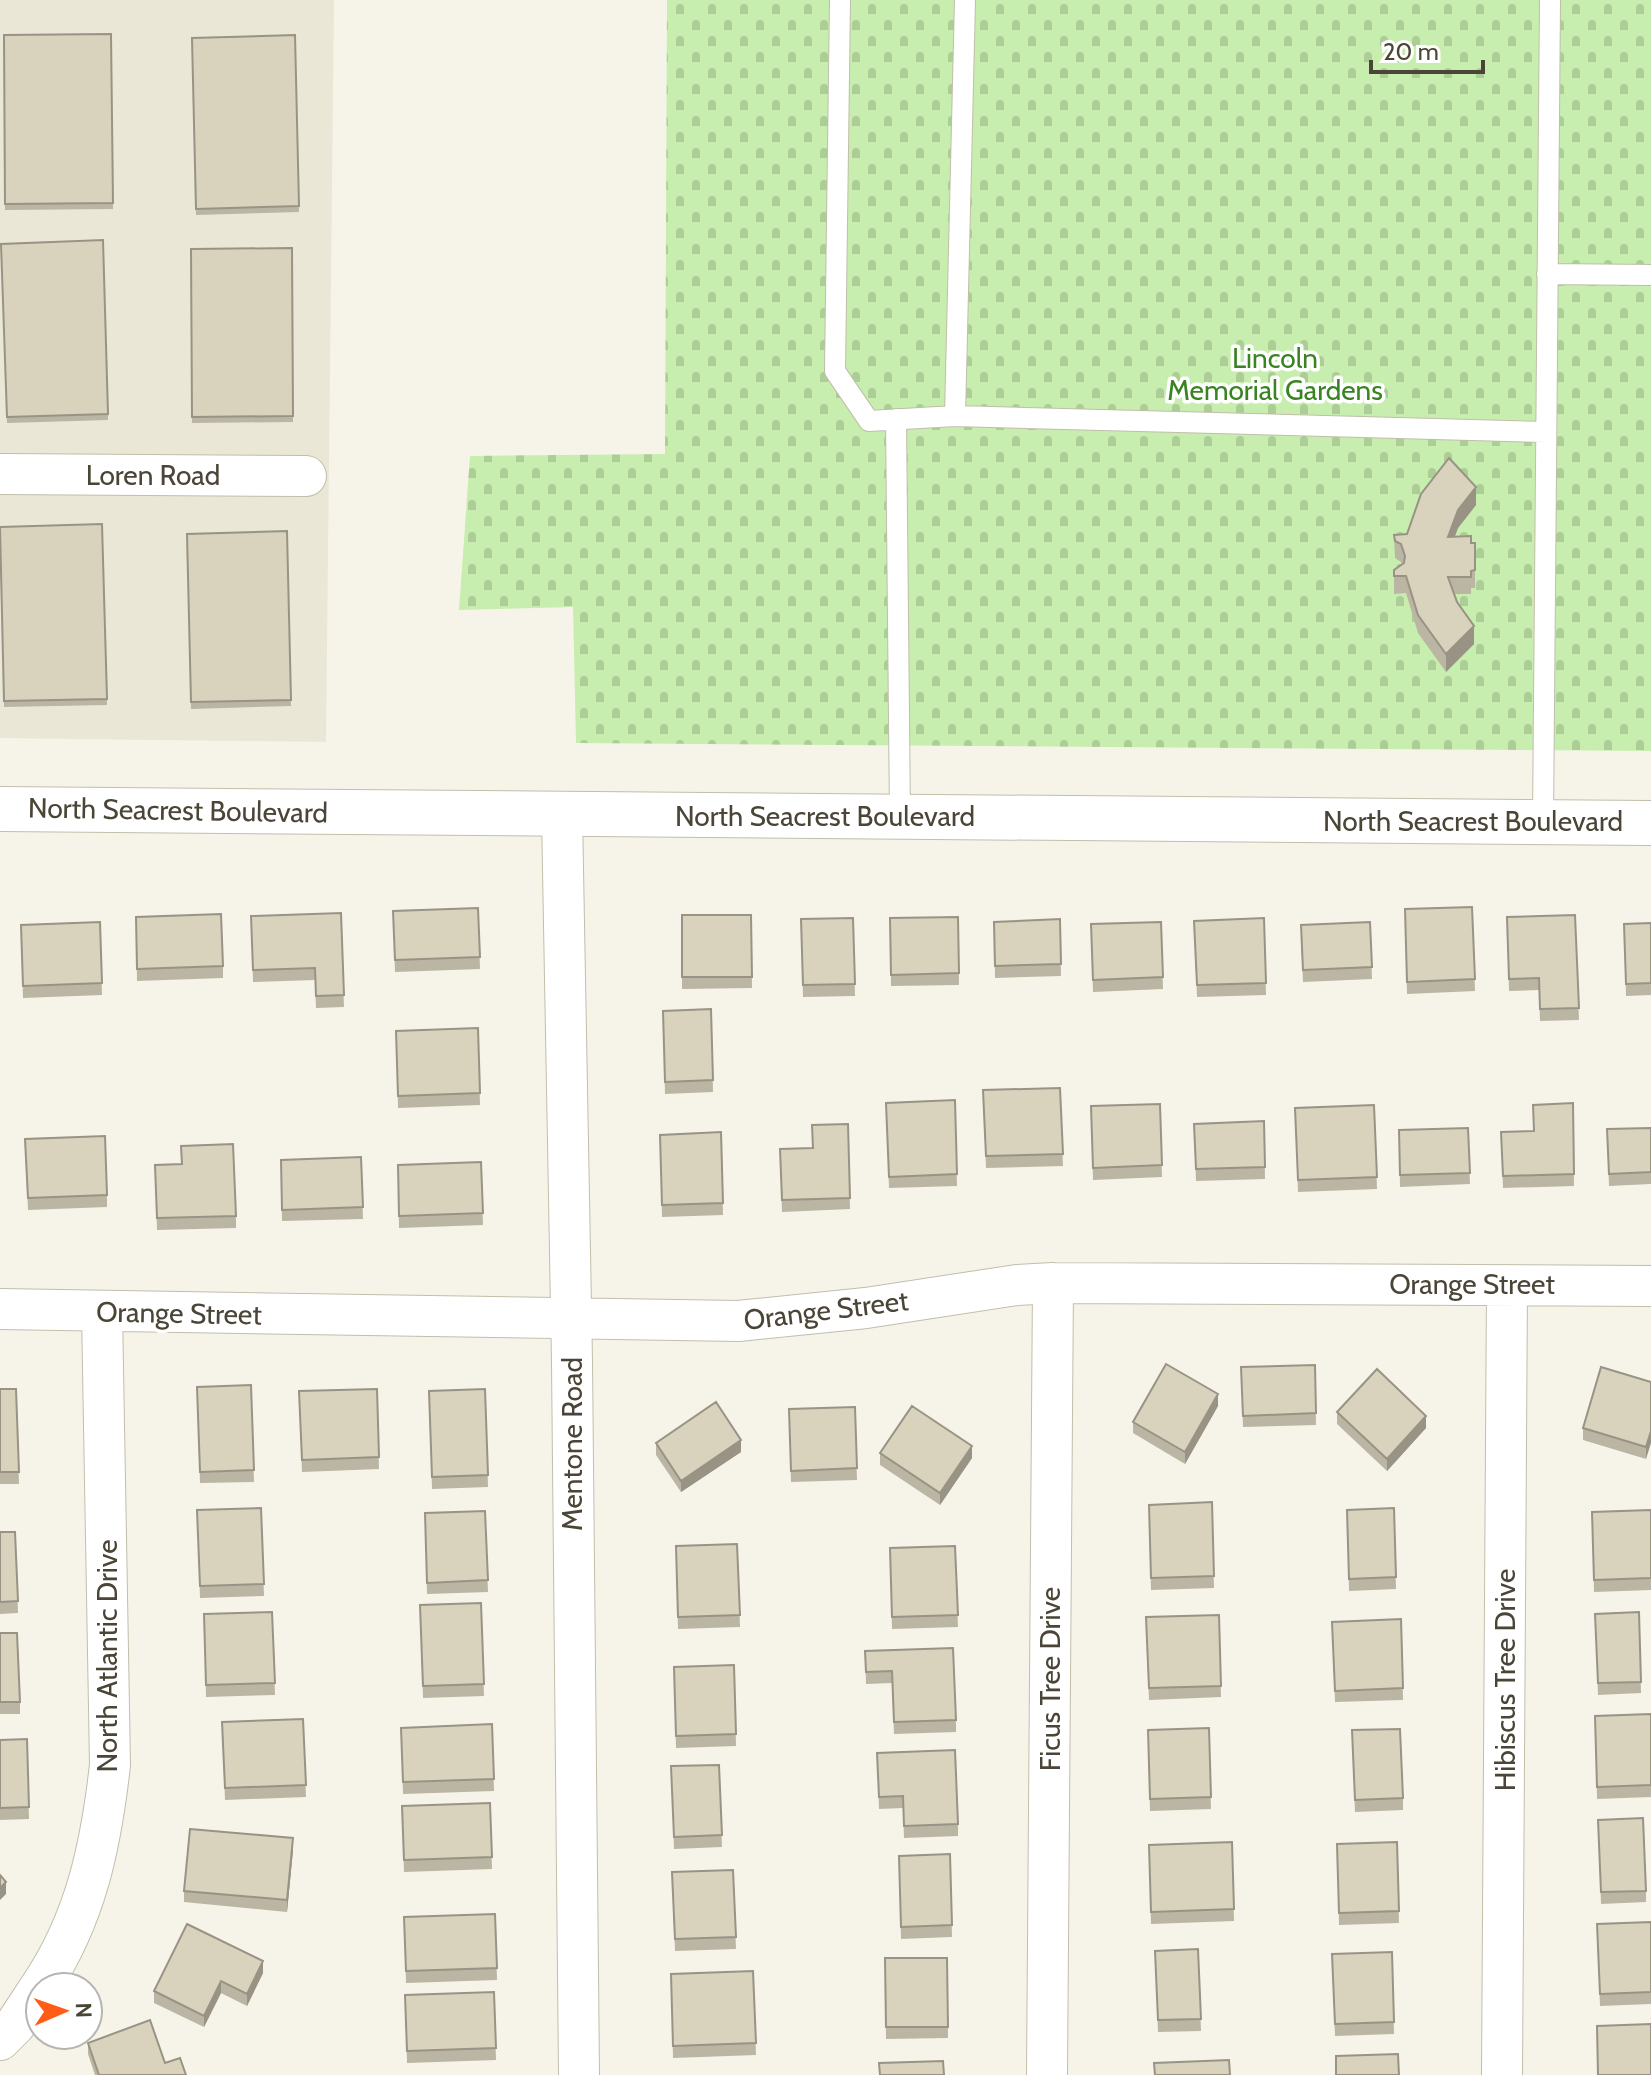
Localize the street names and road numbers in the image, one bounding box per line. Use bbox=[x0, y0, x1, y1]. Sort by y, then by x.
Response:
street label: Loren Road bbox=[86, 458, 220, 492]
street label: North Seacrest Boulevard bbox=[28, 790, 328, 830]
street label: North Seacrest Boulevard bbox=[675, 799, 975, 833]
street label: North Seacrest Boulevard bbox=[1323, 804, 1623, 838]
street label: Orange Street bbox=[1389, 1267, 1555, 1301]
street label: Orange Street bbox=[742, 1283, 910, 1337]
street label: Orange Street bbox=[96, 1295, 262, 1331]
street label: Mentone Road bbox=[555, 1357, 589, 1531]
street label: North Atlantic Drive bbox=[90, 1539, 124, 1773]
street label: Hibiscus Tree Drive bbox=[1488, 1569, 1522, 1791]
street label: Ficus Tree Drive bbox=[1033, 1587, 1067, 1771]

